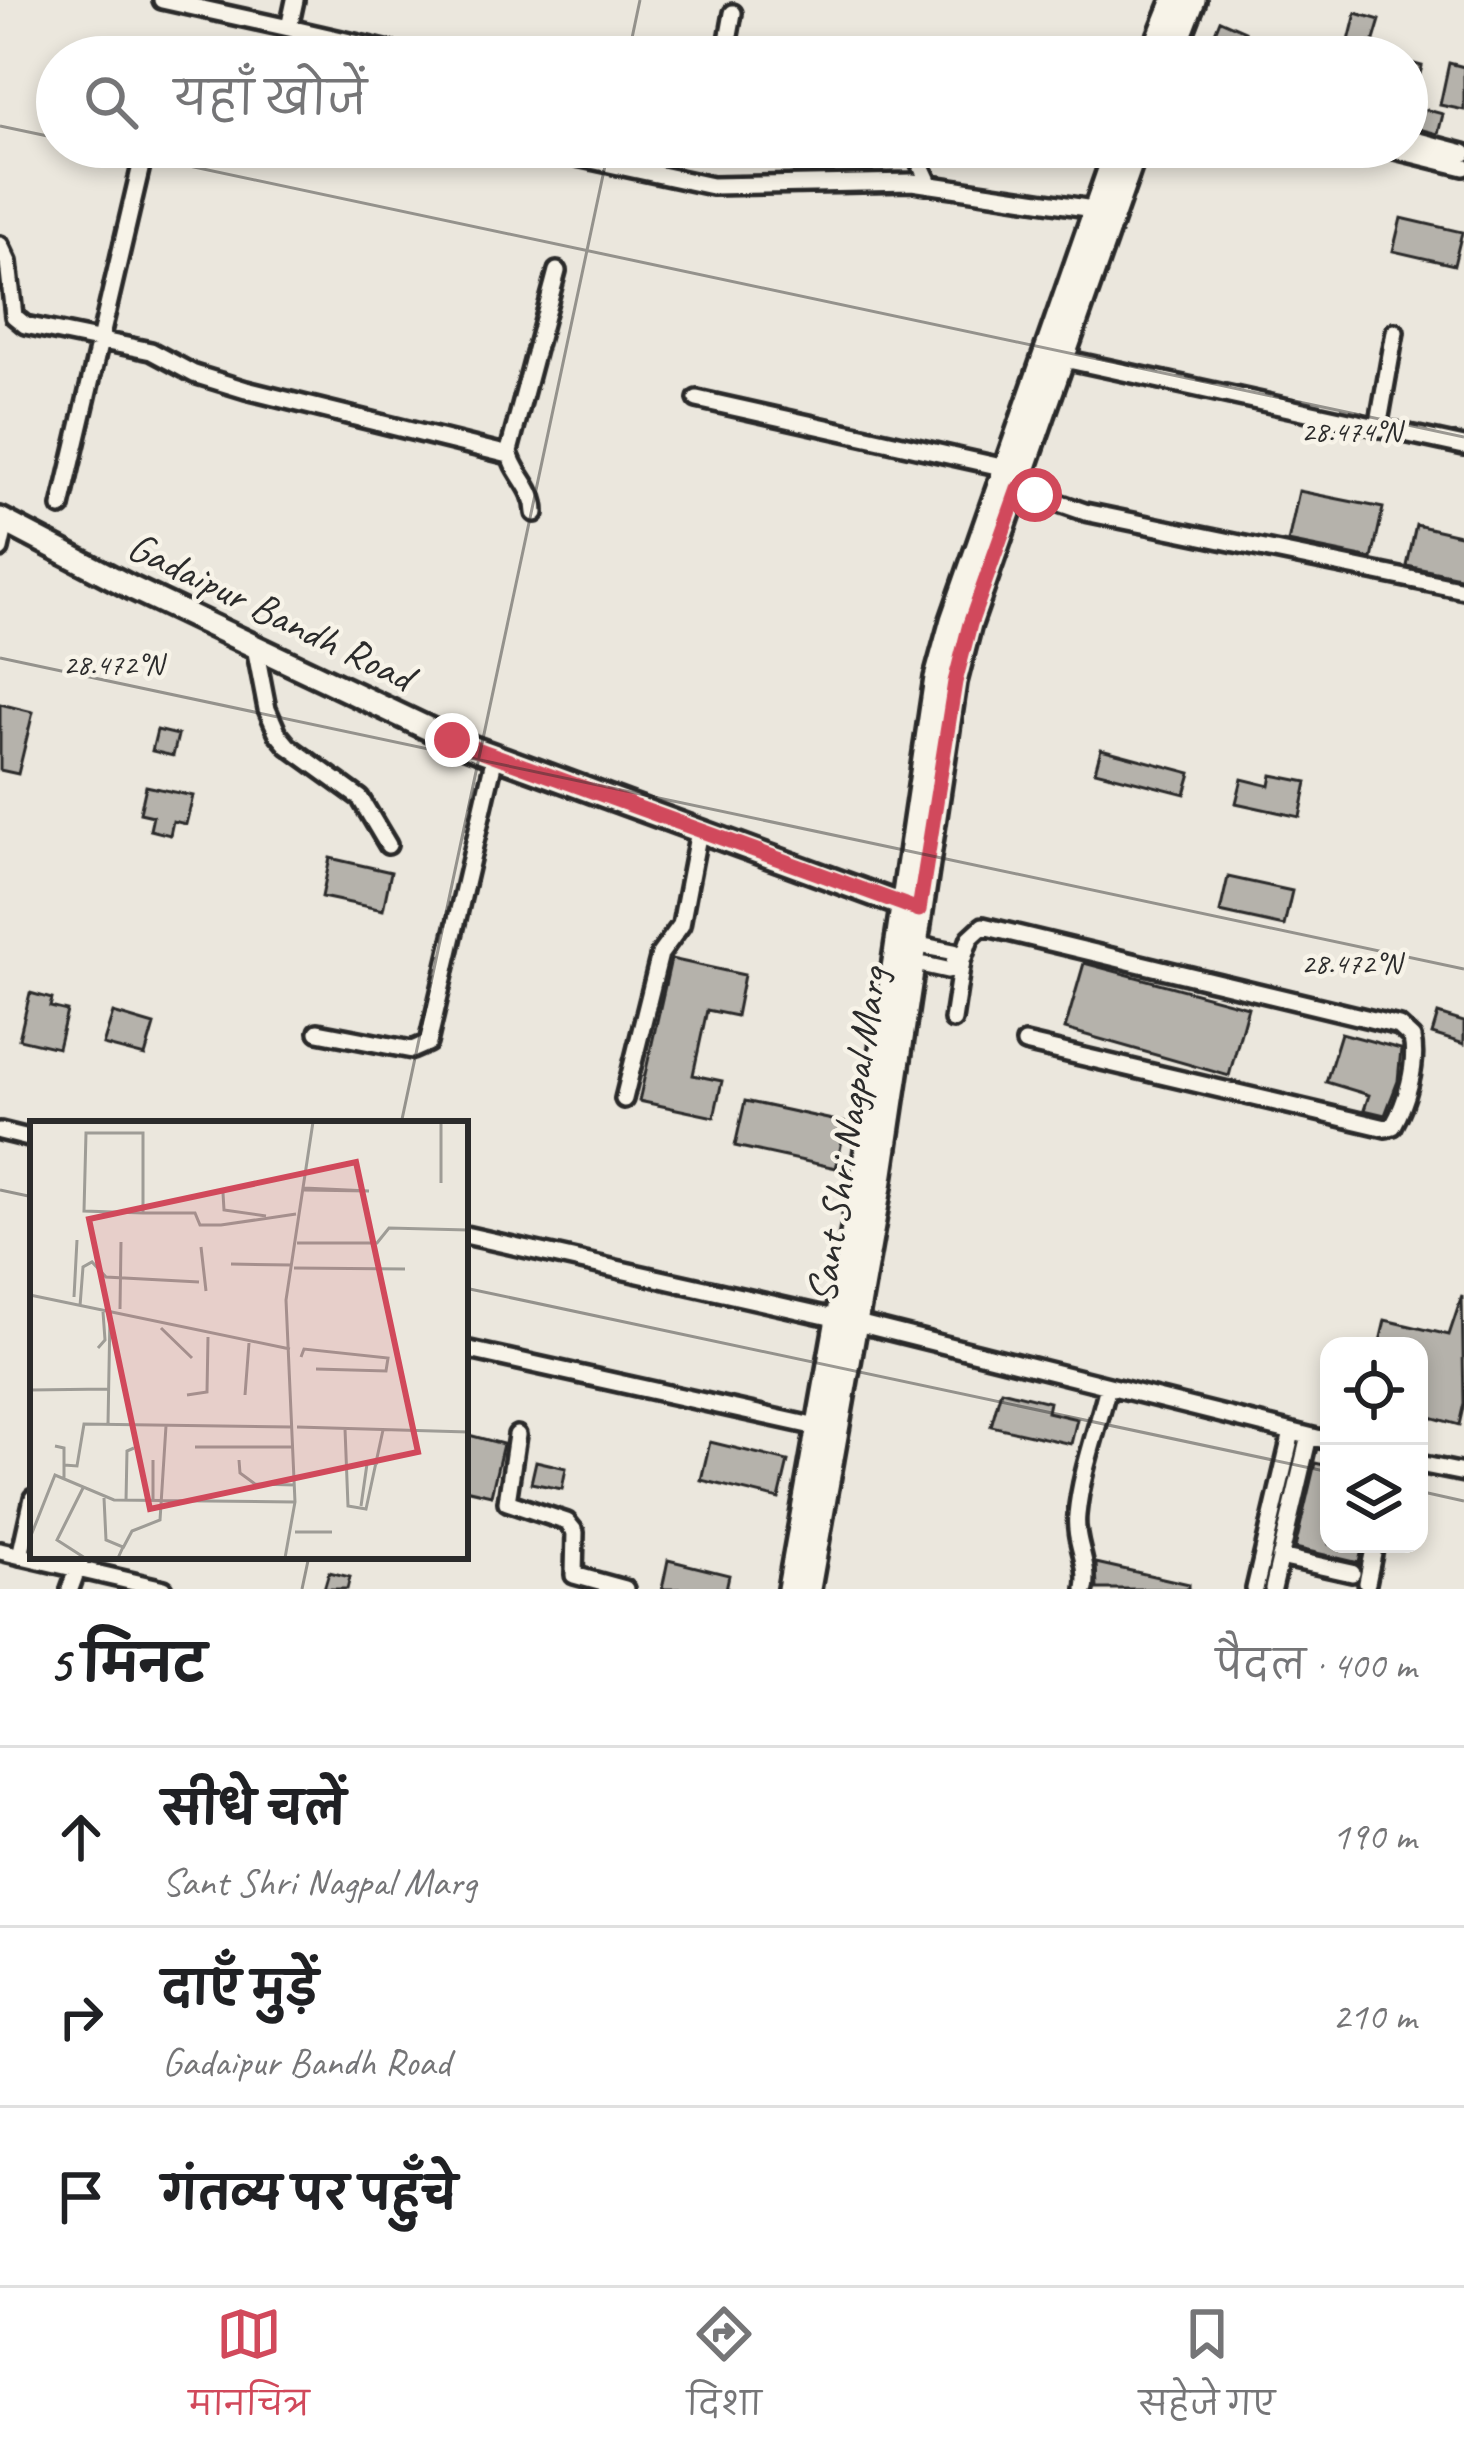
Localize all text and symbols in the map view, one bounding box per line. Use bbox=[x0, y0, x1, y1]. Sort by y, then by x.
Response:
search box bbox=[36, 36, 1428, 168]
icon: search bbox=[78, 69, 144, 135]
text: यहाँ खोजें bbox=[174, 71, 367, 128]
text: 28.474°N bbox=[1301, 412, 1406, 450]
route start bbox=[1008, 468, 1062, 522]
street label: Gadaipur Bandh Road bbox=[119, 519, 427, 706]
text: 28.472°N bbox=[63, 645, 168, 683]
route end bbox=[425, 713, 479, 767]
text: 28.472°N bbox=[1301, 944, 1406, 982]
street label: Sant Shri Nagpal Marg bbox=[795, 962, 900, 1307]
inset map bbox=[30, 1121, 468, 1559]
map controls bbox=[1320, 1337, 1428, 1553]
button: locate bbox=[1320, 1337, 1428, 1445]
button: layers bbox=[1320, 1445, 1428, 1553]
text: 5 मिनट bbox=[48, 1632, 206, 1696]
text: पैदल · 400 m bbox=[1216, 1641, 1416, 1690]
text: सीधे चलें bbox=[162, 1781, 346, 1838]
icon: ahead bbox=[48, 1804, 114, 1870]
text: 190 m bbox=[1332, 1812, 1416, 1861]
text: Sant Shri Nagpal Marg bbox=[162, 1858, 476, 1907]
text: दाएँ मुड़ें bbox=[162, 1961, 318, 2018]
icon: right bbox=[48, 1984, 114, 2050]
text: 210 m bbox=[1332, 1992, 1416, 2041]
text: Gadaipur Bandh Road bbox=[162, 2038, 450, 2087]
icon: arrive bbox=[48, 2164, 114, 2230]
text: गंतव्य पर पहुँचे bbox=[162, 2166, 457, 2223]
tab: मानचित्र bbox=[189, 2301, 310, 2440]
tab: दिशा bbox=[687, 2301, 762, 2440]
tab: सहेजे गए bbox=[1139, 2301, 1275, 2440]

